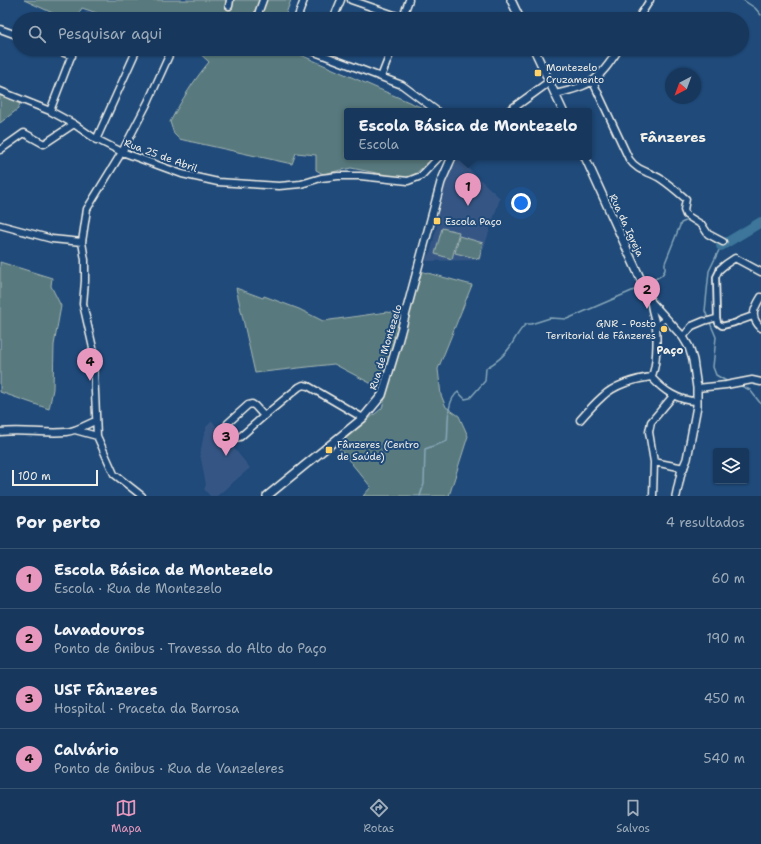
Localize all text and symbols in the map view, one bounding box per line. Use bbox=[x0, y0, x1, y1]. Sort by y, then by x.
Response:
search box bbox=[12, 12, 749, 56]
icon: search bbox=[26, 23, 48, 45]
text: Pesquisar aqui bbox=[58, 24, 162, 44]
place label: Montezelo Cruzamento bbox=[546, 61, 604, 86]
marker: Montezelo Cruzamento bbox=[533, 68, 543, 78]
north arrow bbox=[665, 68, 701, 104]
popup bbox=[344, 108, 592, 160]
text: Escola Básica de Montezelo bbox=[359, 116, 577, 136]
district label: Fânzeres bbox=[640, 128, 706, 146]
street label: Rua 25 de Abril bbox=[122, 136, 199, 175]
text: Escola bbox=[359, 136, 399, 153]
pin: 1 bbox=[455, 173, 481, 206]
street label: Rua da Igreja bbox=[606, 192, 647, 259]
your location bbox=[511, 193, 531, 213]
place label: Escola Paço bbox=[445, 215, 502, 228]
marker: Escola Paço bbox=[432, 216, 442, 226]
pin: 2 bbox=[634, 276, 660, 309]
street label: Rua de Montezelo bbox=[366, 303, 405, 391]
place label: GNR - Posto Territorial de Fânzeres bbox=[546, 317, 656, 342]
marker: GNR - Posto Territorial de Fânzeres bbox=[659, 324, 669, 334]
district label: Paço bbox=[657, 343, 683, 358]
pin: 4 bbox=[77, 348, 103, 381]
pin: 3 bbox=[213, 423, 239, 456]
place label: Fânzeres (Centro de Saúde) bbox=[337, 438, 419, 463]
marker: Fânzeres (Centro de Saúde) bbox=[324, 445, 334, 455]
map controls bbox=[713, 448, 749, 484]
button: layers bbox=[713, 448, 749, 484]
scale bar bbox=[12, 468, 98, 487]
text: 100 m bbox=[18, 469, 51, 484]
text: Por perto bbox=[16, 511, 101, 533]
text: 4 resultados bbox=[666, 514, 745, 531]
text: Escola Básica de Montezelo bbox=[54, 560, 273, 580]
text: 1 bbox=[26, 570, 32, 587]
text: 60 m bbox=[712, 570, 745, 587]
text: Escola · Rua de Montezelo bbox=[54, 580, 222, 597]
text: Lavadouros bbox=[54, 620, 145, 640]
text: 2 bbox=[24, 630, 34, 647]
text: 190 m bbox=[706, 630, 745, 647]
text: Ponto de ônibus · Travessa do Alto do Paço bbox=[54, 640, 327, 657]
text: USF Fânzeres bbox=[54, 680, 158, 700]
text: 3 bbox=[24, 690, 34, 707]
text: 450 m bbox=[704, 690, 745, 707]
text: Hospital · Praceta da Barrosa bbox=[54, 700, 239, 717]
text: Calvário bbox=[54, 740, 119, 760]
text: 4 bbox=[24, 750, 34, 767]
text: 540 m bbox=[704, 750, 745, 767]
text: Ponto de ônibus · Rua de Vanzeleres bbox=[54, 760, 284, 777]
tab: Mapa bbox=[111, 797, 141, 836]
tab: Rotas bbox=[364, 797, 394, 836]
tab: Salvos bbox=[616, 797, 650, 836]

